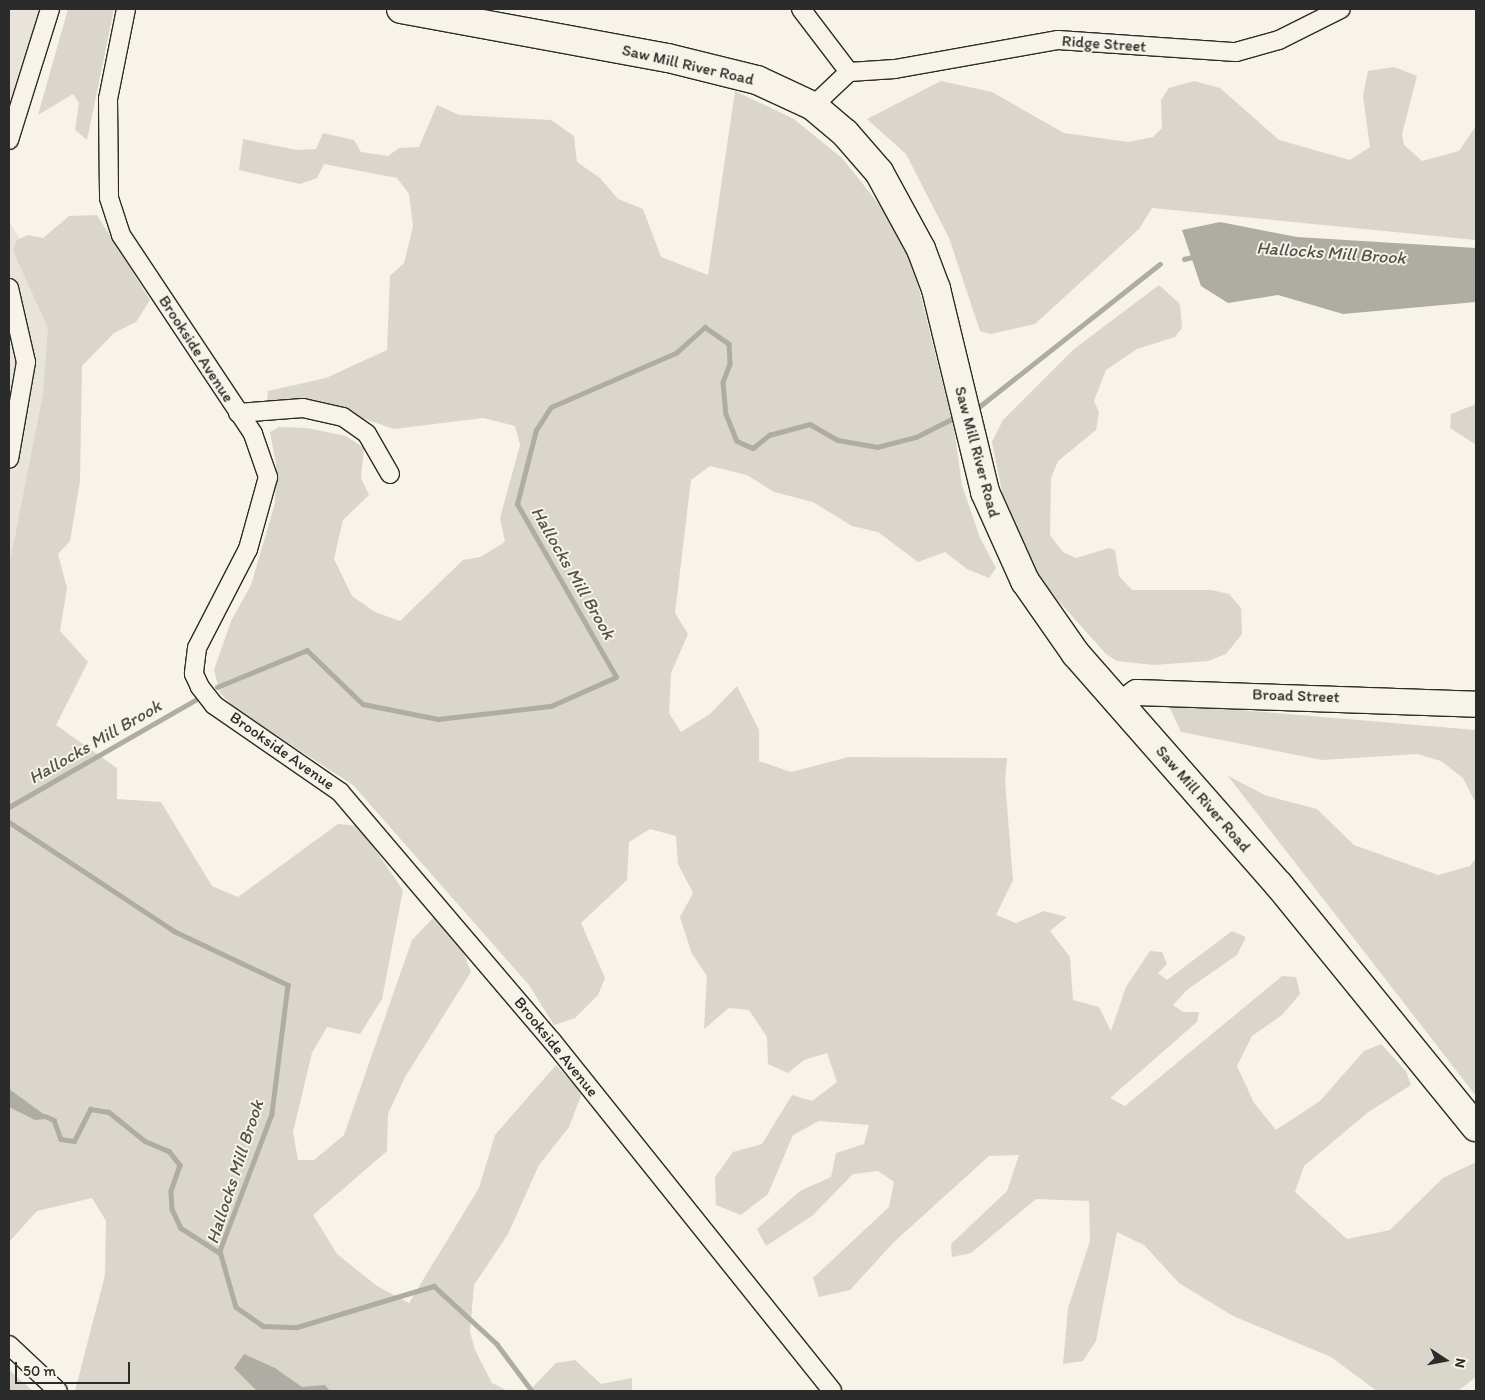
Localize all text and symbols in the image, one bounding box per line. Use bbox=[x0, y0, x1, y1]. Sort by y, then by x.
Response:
street label: Ridge Street bbox=[1061, 31, 1147, 57]
street label: Saw Mill River Road bbox=[621, 41, 755, 89]
water label: Hallocks Mill Brook bbox=[1255, 237, 1407, 269]
street label: Brookside Avenue bbox=[155, 292, 237, 406]
street label: Saw Mill River Road bbox=[950, 385, 1004, 519]
water label: Hallocks Mill Brook bbox=[526, 503, 620, 643]
street label: Broad Street bbox=[1252, 685, 1340, 707]
water label: Hallocks Mill Brook bbox=[25, 695, 165, 789]
street label: Brookside Avenue bbox=[226, 708, 338, 794]
street label: Saw Mill River Road bbox=[1152, 742, 1254, 856]
street label: Brookside Avenue bbox=[510, 993, 602, 1101]
water label: Hallocks Mill Brook bbox=[202, 1097, 268, 1247]
north arrow bbox=[1420, 1335, 1470, 1385]
scale bar bbox=[18, 1352, 132, 1384]
text: N bbox=[1451, 1357, 1469, 1369]
text: 50 m bbox=[23, 1362, 56, 1380]

